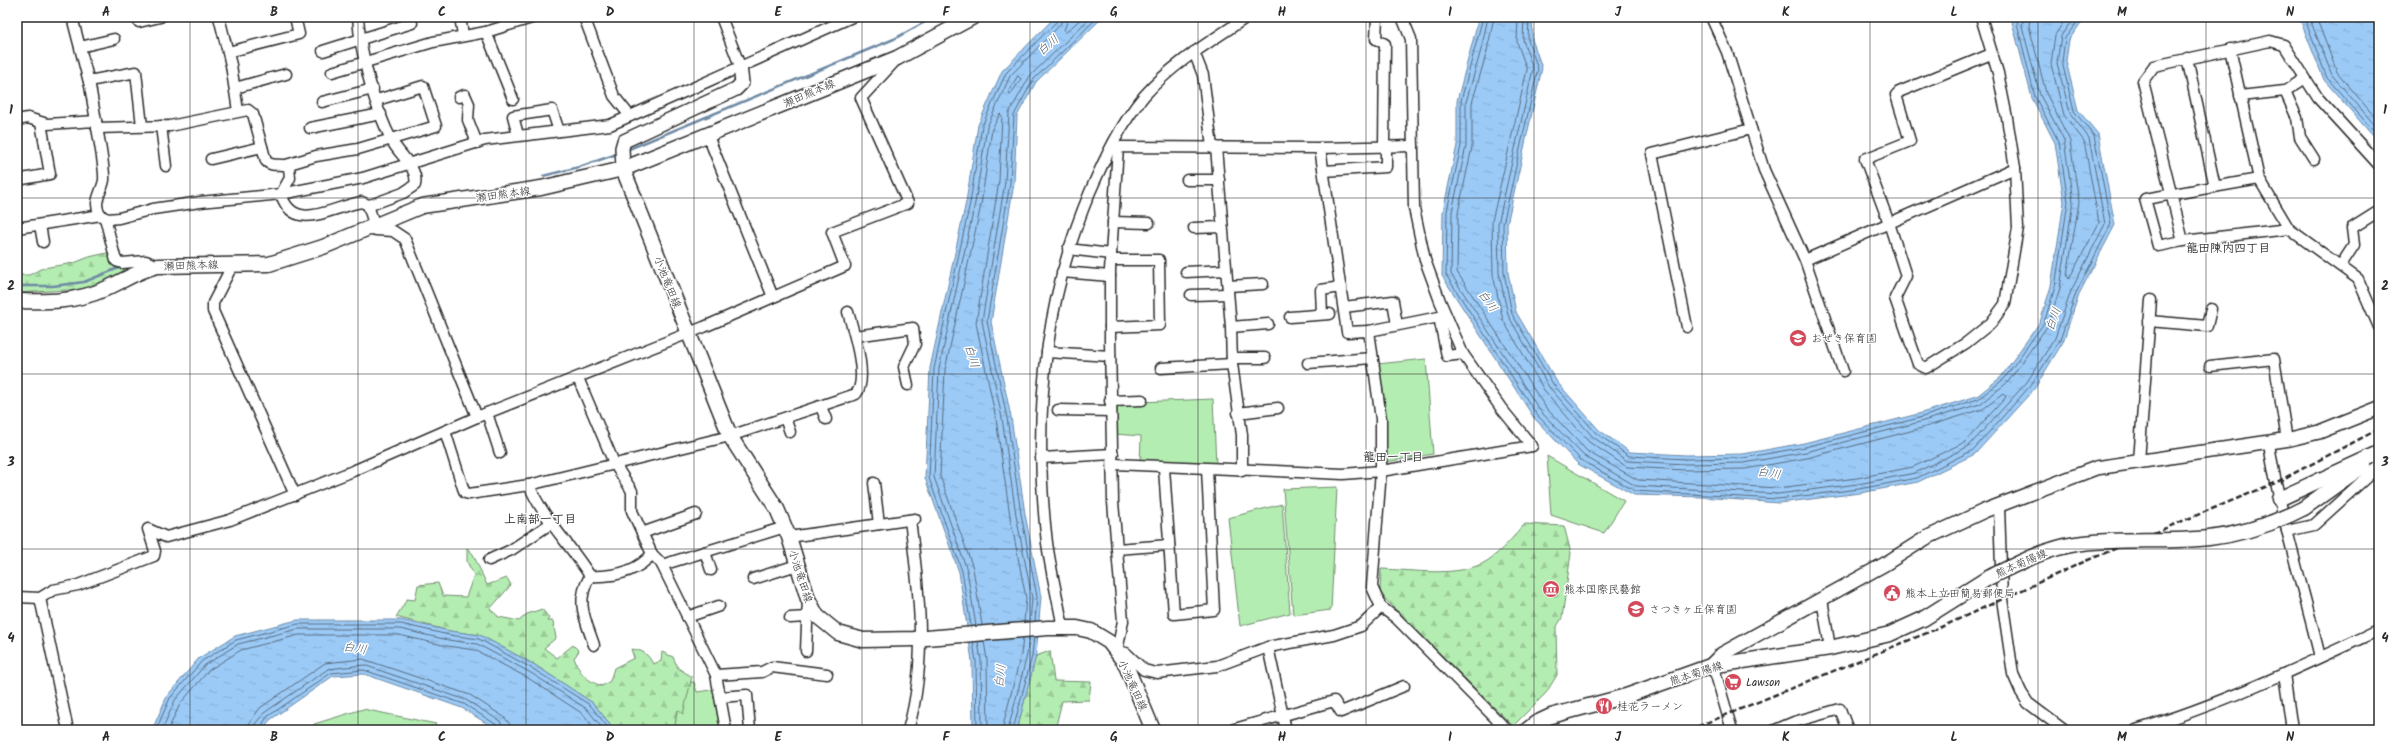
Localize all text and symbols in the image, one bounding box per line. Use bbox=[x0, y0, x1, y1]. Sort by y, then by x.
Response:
text: A bbox=[102, 2, 110, 23]
text: B bbox=[270, 2, 278, 23]
text: C bbox=[438, 2, 446, 23]
text: D bbox=[606, 2, 615, 23]
text: E bbox=[774, 2, 782, 23]
text: F bbox=[942, 2, 950, 23]
text: G bbox=[1110, 2, 1118, 23]
text: H bbox=[1278, 2, 1287, 23]
text: I bbox=[1448, 2, 1452, 23]
text: J bbox=[1615, 2, 1622, 23]
text: K bbox=[1782, 2, 1790, 23]
text: L bbox=[1950, 2, 1958, 23]
text: M bbox=[2117, 2, 2127, 23]
text: N bbox=[2286, 2, 2295, 23]
water label: 白川 bbox=[1033, 30, 1064, 60]
street label: 瀬田熊本線 bbox=[781, 75, 838, 113]
text: 1 bbox=[9, 100, 13, 121]
text: 1 bbox=[2383, 100, 2387, 121]
street label: 瀬田熊本線 bbox=[475, 182, 532, 208]
district label: 龍田陳内四丁目 bbox=[2186, 239, 2270, 258]
street label: 小池竜田線 bbox=[648, 254, 686, 311]
street label: 瀬田熊本線 bbox=[163, 256, 219, 276]
text: 2 bbox=[7, 276, 15, 297]
text: 2 bbox=[2381, 276, 2389, 297]
water label: 白川 bbox=[1473, 286, 1502, 317]
water label: 白川 bbox=[2040, 305, 2067, 334]
school or university icon: おぜき保育園 bbox=[1788, 328, 1808, 348]
place label: おぜき保育園 bbox=[1811, 330, 1877, 348]
water label: 白川 bbox=[959, 342, 984, 370]
district label: 龍田一丁目 bbox=[1363, 448, 1423, 467]
text: 3 bbox=[6, 452, 15, 473]
text: 3 bbox=[2380, 452, 2389, 473]
water label: 白川 bbox=[1756, 462, 1782, 485]
district label: 上南部一丁目 bbox=[504, 510, 576, 529]
street label: 熊本菊陽線 bbox=[1993, 545, 2050, 583]
street label: 小池竜田線 bbox=[783, 547, 817, 605]
museum icon: 熊本国際民藝館 bbox=[1541, 579, 1561, 599]
place label: 熊本国際民藝館 bbox=[1564, 581, 1641, 599]
public building icon: 熊本上立田簡易郵便局 bbox=[1882, 583, 1902, 603]
place label: 熊本上立田簡易郵便局 bbox=[1905, 585, 2015, 603]
school or university icon: さつきヶ丘保育園 bbox=[1626, 599, 1646, 619]
place label: さつきヶ丘保育園 bbox=[1649, 601, 1737, 619]
text: 4 bbox=[7, 628, 15, 649]
text: 4 bbox=[2381, 628, 2389, 649]
water label: 白川 bbox=[342, 637, 368, 660]
street label: 小池竜田線 bbox=[1112, 657, 1152, 714]
street label: 熊本菊陽線 bbox=[1667, 657, 1725, 691]
water label: 白川 bbox=[990, 663, 1011, 689]
supermarket icon: Lawson bbox=[1723, 672, 1743, 692]
place label: Lawson bbox=[1746, 674, 1780, 692]
restaurant icon: 桂花ラーメン bbox=[1594, 696, 1614, 716]
place label: 桂花ラーメン bbox=[1617, 698, 1683, 716]
text: A bbox=[102, 727, 110, 747]
text: B bbox=[270, 727, 278, 747]
text: C bbox=[438, 727, 446, 747]
text: D bbox=[606, 727, 615, 747]
text: E bbox=[774, 727, 782, 747]
text: F bbox=[942, 727, 950, 747]
text: G bbox=[1110, 727, 1118, 747]
text: H bbox=[1278, 727, 1287, 747]
text: I bbox=[1448, 727, 1452, 747]
text: J bbox=[1615, 727, 1622, 747]
text: K bbox=[1782, 727, 1790, 747]
text: L bbox=[1950, 727, 1958, 747]
text: M bbox=[2117, 727, 2127, 747]
text: N bbox=[2286, 727, 2295, 747]

